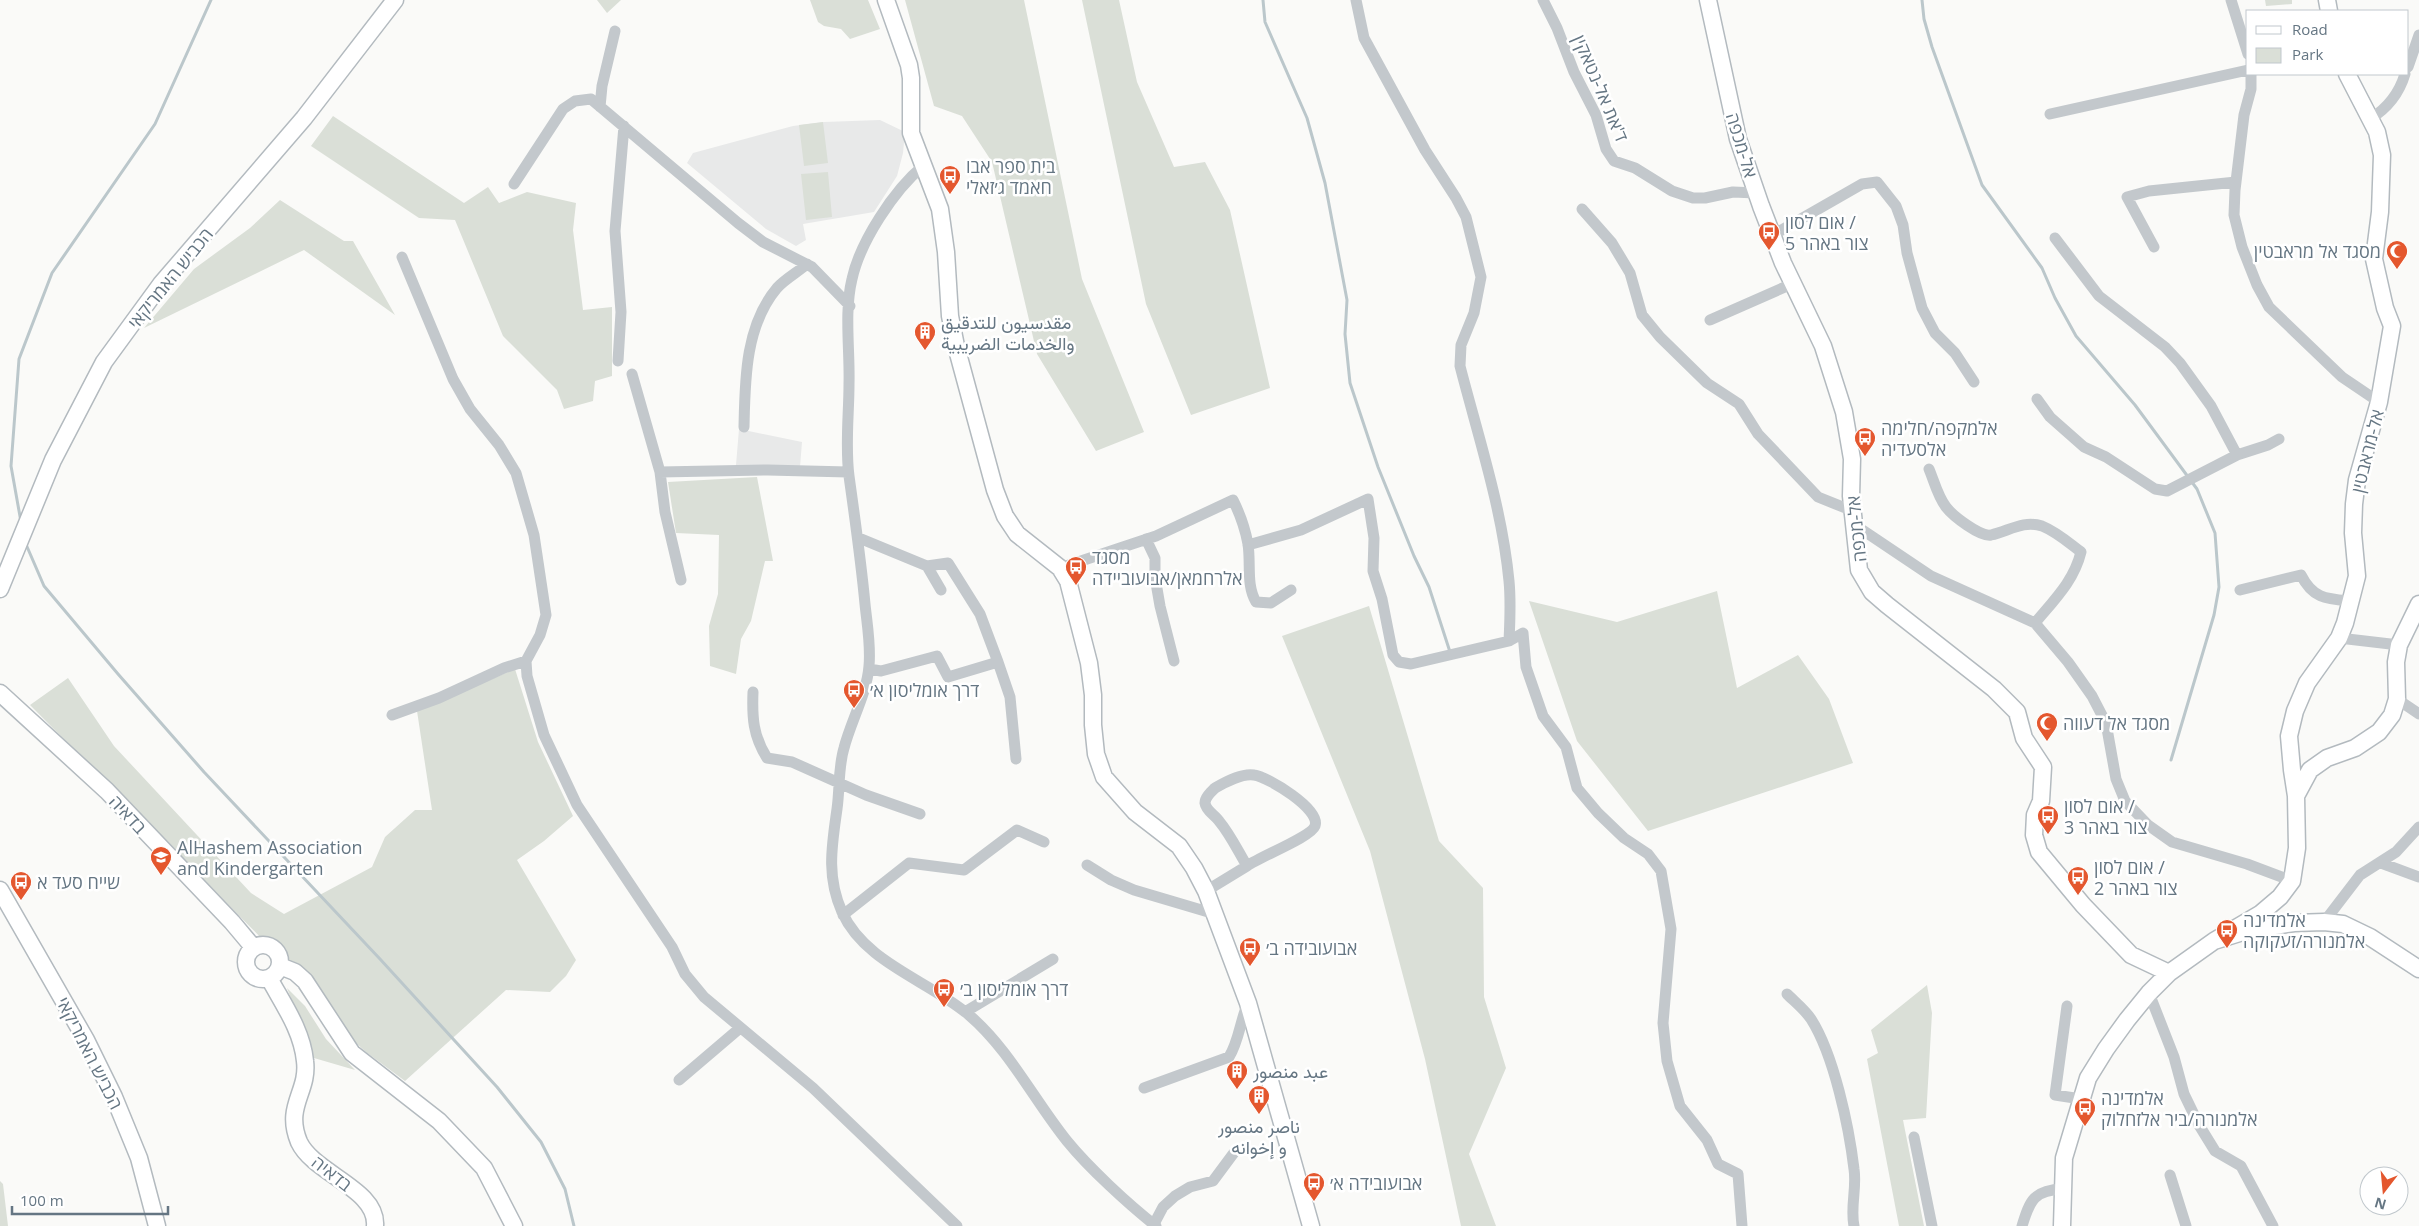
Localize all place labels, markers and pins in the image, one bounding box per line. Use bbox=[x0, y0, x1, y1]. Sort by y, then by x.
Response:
place label: בית ספר אבו חאמד ג׳זאלי bbox=[966, 154, 1056, 199]
bus stop icon: בית ספר אבו חאמד ג׳זאלי bbox=[938, 164, 962, 195]
place label: אום לסון / צור באהר 5 bbox=[1785, 210, 1869, 255]
bus stop icon: אום לסון / צור באהר 5 bbox=[1757, 220, 1781, 251]
place label: מסגד אל מראבטין bbox=[2254, 239, 2381, 263]
mosque icon: מסגד אל מראבטין bbox=[2385, 239, 2409, 270]
place label: مقدسيون للتدقيق والخدمات الضريبية bbox=[941, 310, 1074, 355]
building icon: مقدسيون للتدقيق والخدمات الضريبية bbox=[913, 320, 937, 351]
place label: אלמקפה/חלימה אלסעדיה bbox=[1881, 416, 1998, 461]
bus stop icon: אלמקפה/חלימה אלסעדיה bbox=[1853, 426, 1877, 457]
place label: מסגד אלרחמאן/אבועוביידה bbox=[1092, 545, 1243, 590]
bus stop icon: מסגד אלרחמאן/אבועוביידה bbox=[1064, 555, 1088, 586]
bus stop icon: דרך אומליסון א׳ bbox=[842, 678, 866, 709]
place label: דרך אומליסון א׳ bbox=[870, 678, 979, 702]
mosque icon: מסגד אל דעווה bbox=[2035, 711, 2059, 742]
place label: מסגד אל דעווה bbox=[2063, 711, 2170, 735]
place label: אום לסון / צור באהר 3 bbox=[2064, 794, 2148, 839]
bus stop icon: אום לסון / צור באהר 3 bbox=[2036, 804, 2060, 835]
place label: AlHashem Association and Kindergarten bbox=[177, 835, 363, 880]
school or university icon: AlHashem Association and Kindergarten bbox=[149, 845, 173, 876]
place label: אום לסון / צור באהר 2 bbox=[2094, 855, 2178, 900]
bus stop icon: אום לסון / צור באהר 2 bbox=[2066, 865, 2090, 896]
bus stop icon: שייח סעד א bbox=[9, 870, 33, 901]
place label: שייח סעד א bbox=[37, 870, 120, 894]
place label: אלמדינה אלמנורה/זעקוקה bbox=[2243, 908, 2365, 953]
bus stop icon: אלמדינה אלמנורה/זעקוקה bbox=[2215, 918, 2239, 949]
bus stop icon: אבועובידה ב׳ bbox=[1238, 936, 1262, 967]
place label: אבועובידה ב׳ bbox=[1266, 936, 1357, 960]
bus stop icon: דרך אומליסון ב׳ bbox=[932, 977, 956, 1008]
place label: דרך אומליסון ב׳ bbox=[960, 977, 1068, 1001]
building icon: عبد منصور bbox=[1225, 1059, 1249, 1090]
place label: عبد منصور bbox=[1252, 1059, 1328, 1083]
building icon: ناصر منصور و إخوانه bbox=[1247, 1084, 1271, 1115]
place label: אלמדינה אלמנורה/ביר אלזחלוק bbox=[2101, 1086, 2257, 1131]
bus stop icon: אלמדינה אלמנורה/ביר אלזחלוק bbox=[2073, 1096, 2097, 1127]
place label: ناصر منصور و إخوانه bbox=[1217, 1114, 1300, 1160]
bus stop icon: אבועובידה א׳ bbox=[1302, 1171, 1326, 1202]
place label: אבועובידה א׳ bbox=[1330, 1171, 1422, 1195]

